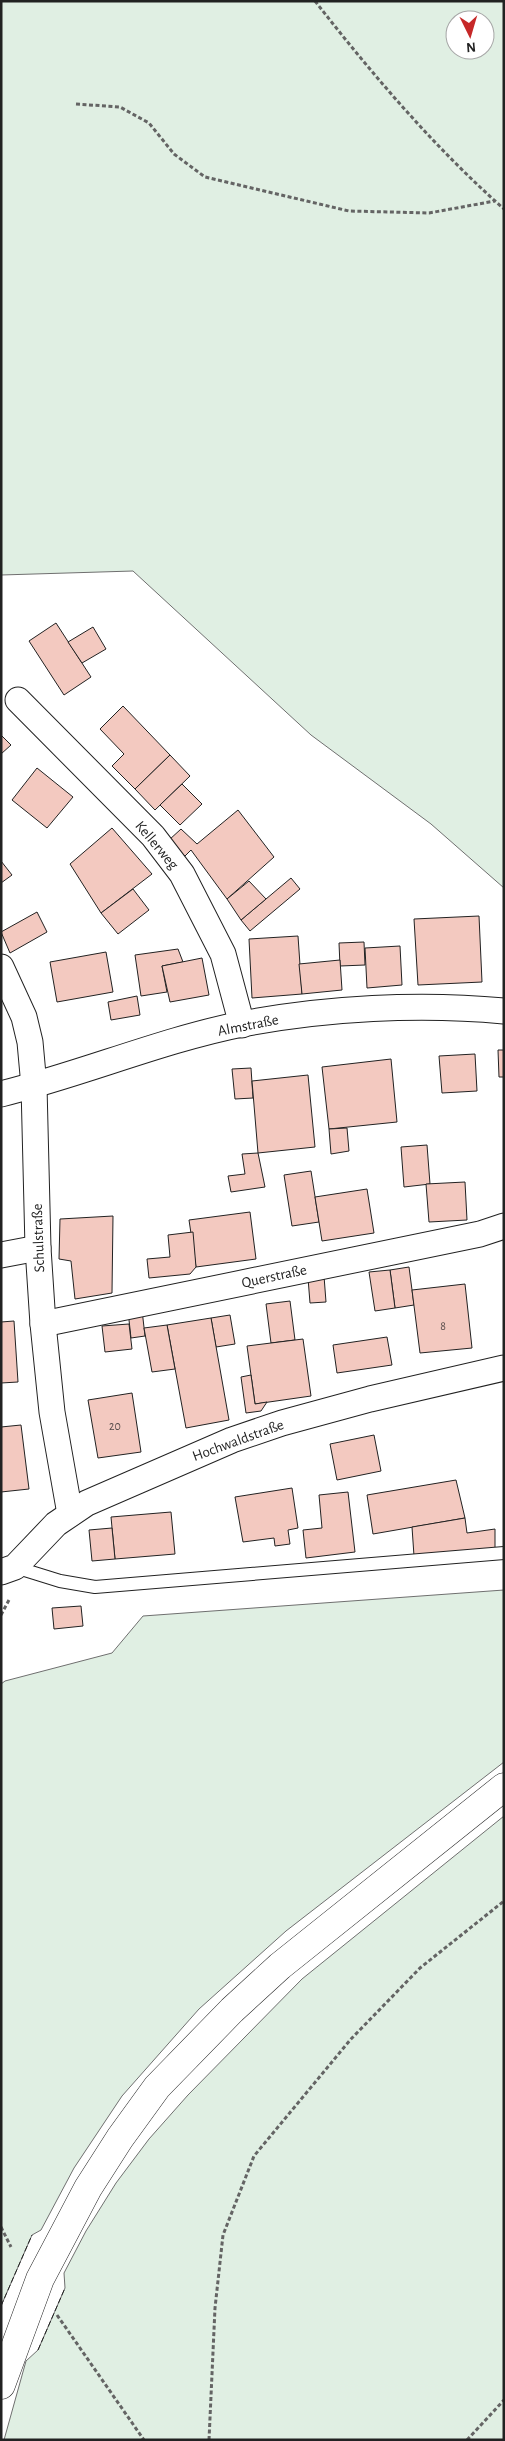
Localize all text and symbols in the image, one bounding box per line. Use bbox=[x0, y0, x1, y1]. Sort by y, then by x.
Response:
north arrow bbox=[445, 10, 495, 60]
text: N bbox=[466, 40, 477, 54]
street label: Kellerweg bbox=[132, 818, 181, 873]
street label: Almstraße bbox=[216, 1012, 280, 1039]
street label: Schulstraße bbox=[30, 1203, 47, 1273]
street label: Querstraße bbox=[240, 1262, 308, 1291]
house number: 8 bbox=[440, 1320, 446, 1332]
street label: Hochwaldstraße bbox=[190, 1417, 286, 1464]
house number: 20 bbox=[109, 1420, 121, 1432]

